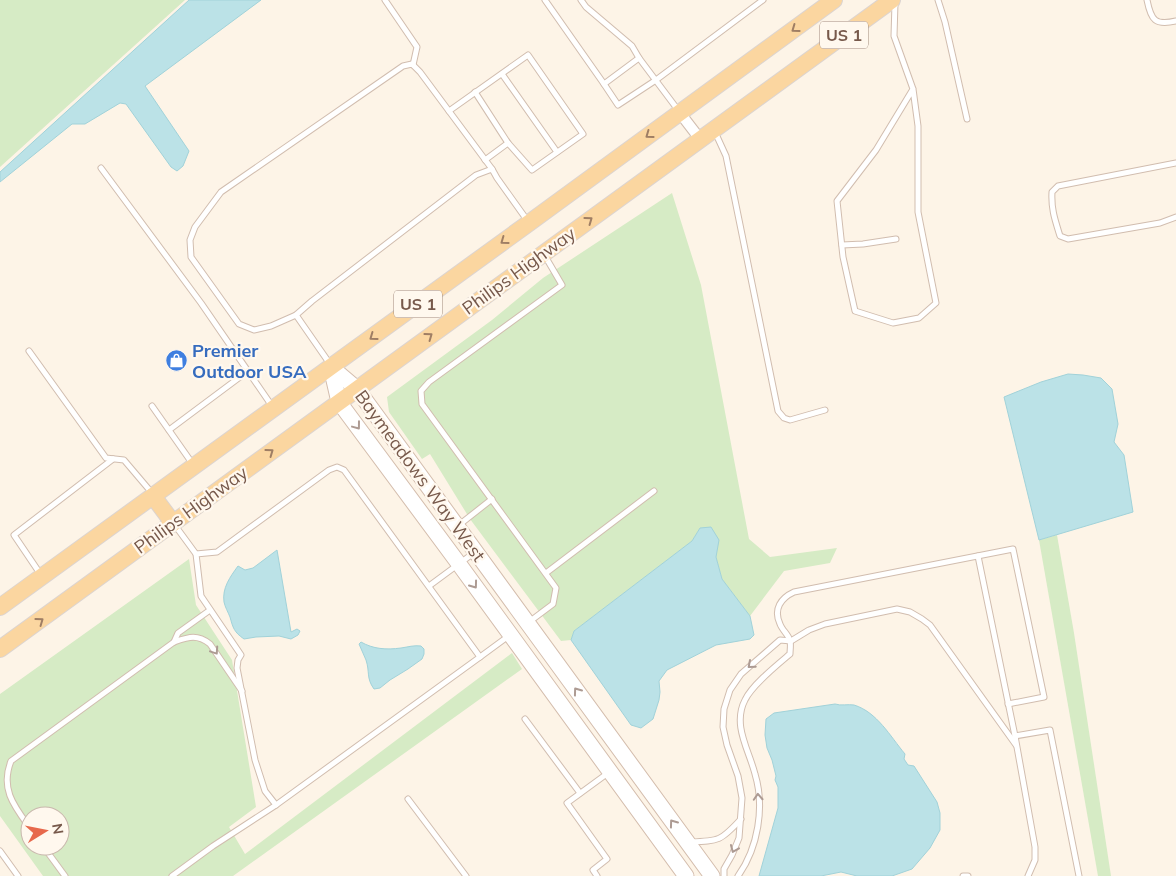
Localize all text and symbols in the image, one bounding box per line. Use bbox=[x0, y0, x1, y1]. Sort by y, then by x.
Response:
road number: US 1 bbox=[820, 22, 868, 48]
one-way arrow bbox=[791, 23, 801, 32]
one-way arrow bbox=[645, 129, 655, 138]
one-way arrow bbox=[583, 217, 593, 226]
street label: Philips Highway bbox=[457, 221, 580, 319]
one-way arrow bbox=[500, 235, 510, 244]
road number: US 1 bbox=[394, 290, 442, 318]
one-way arrow bbox=[370, 331, 379, 339]
one-way arrow bbox=[423, 334, 432, 342]
place label: Premier Outdoor USA bbox=[192, 339, 307, 383]
shop icon: Premier Outdoor USA bbox=[164, 349, 188, 373]
street label: Baymeadows Way West bbox=[350, 385, 490, 566]
one-way arrow bbox=[351, 420, 360, 430]
one-way arrow bbox=[264, 450, 273, 458]
street label: Philips Highway bbox=[129, 460, 252, 558]
one-way arrow bbox=[468, 579, 477, 589]
one-way arrow bbox=[34, 617, 43, 627]
one-way arrow bbox=[209, 646, 218, 655]
one-way arrow bbox=[748, 659, 757, 668]
one-way arrow bbox=[575, 688, 583, 697]
one-way arrow bbox=[753, 792, 764, 800]
north arrow bbox=[20, 806, 70, 856]
one-way arrow bbox=[670, 819, 679, 828]
text: N bbox=[48, 822, 68, 836]
one-way arrow bbox=[729, 845, 739, 853]

